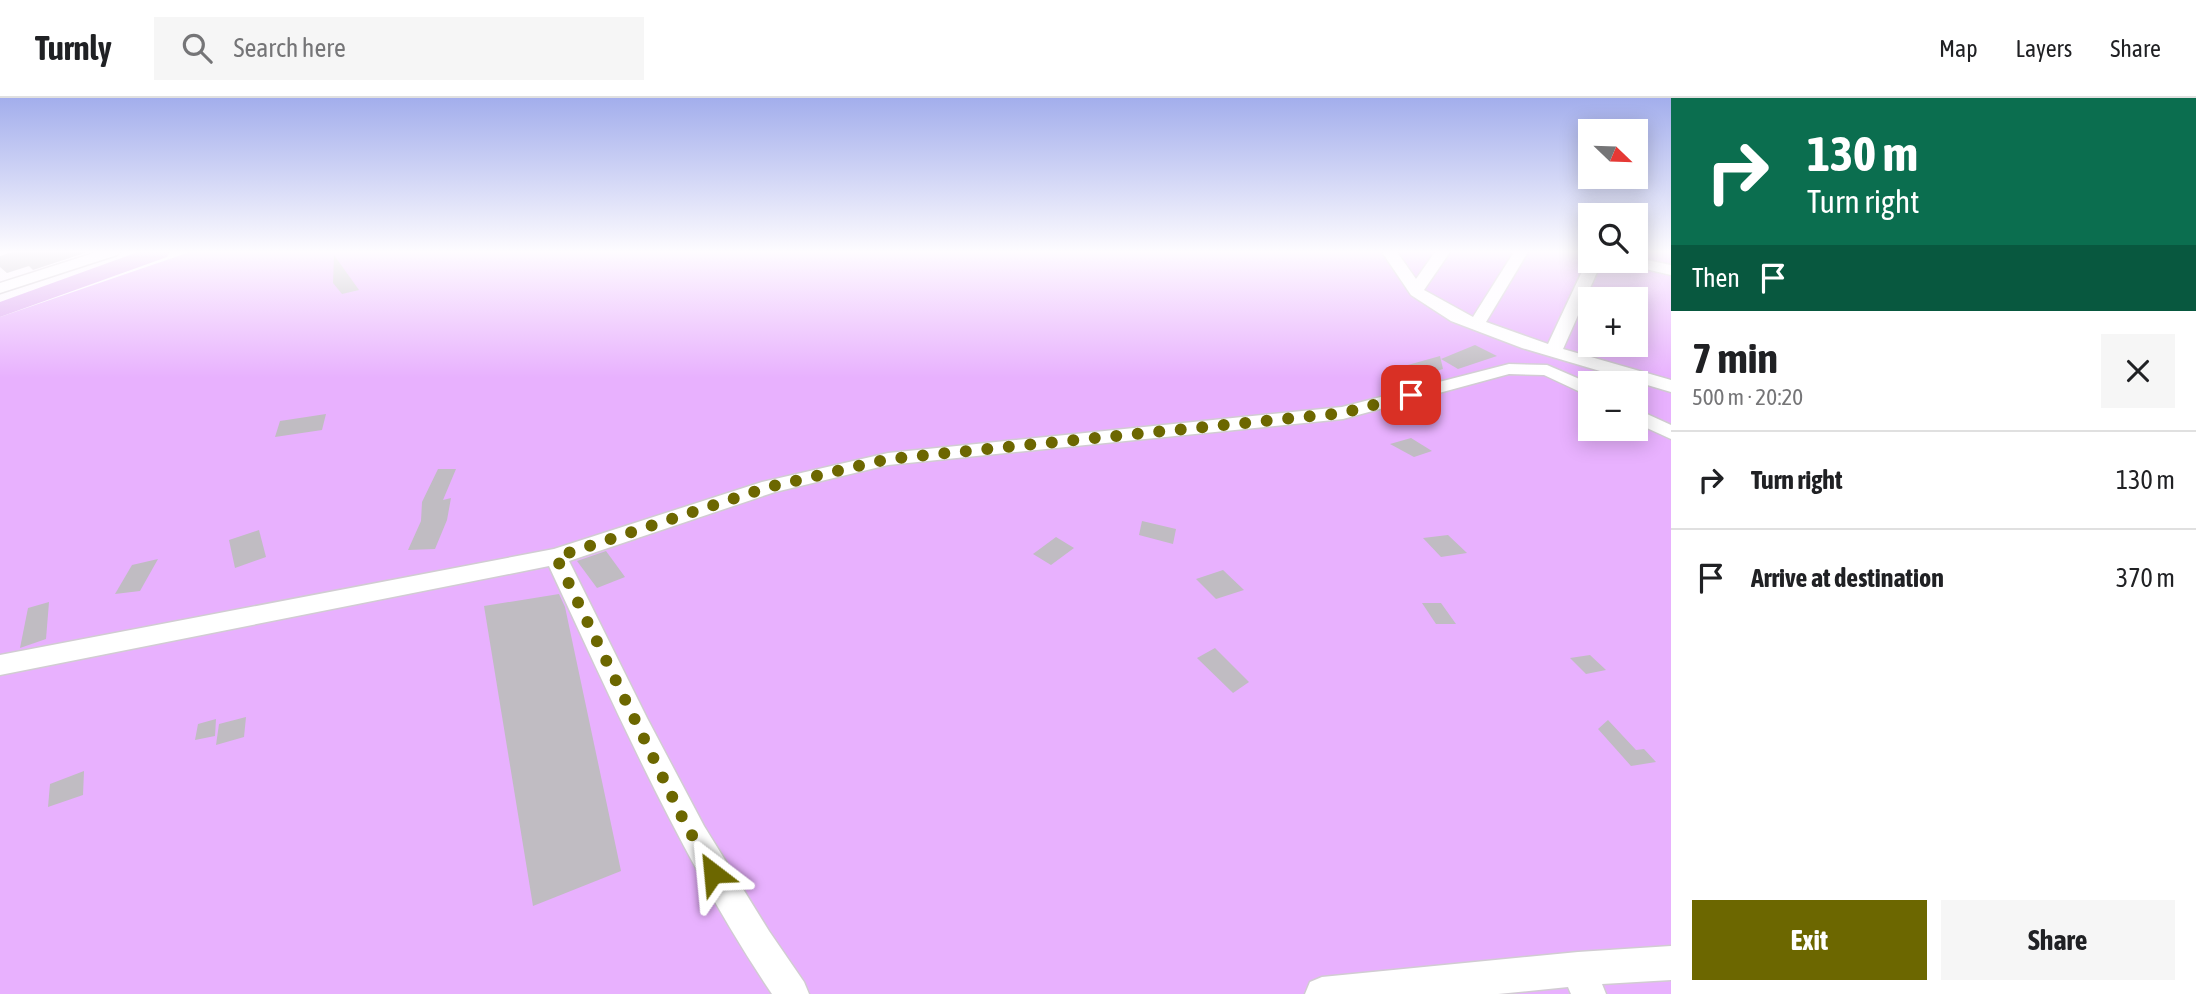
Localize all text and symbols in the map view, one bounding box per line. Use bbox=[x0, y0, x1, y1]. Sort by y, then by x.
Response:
search box bbox=[154, 17, 644, 80]
text: Turnly bbox=[35, 29, 112, 67]
icon: search bbox=[178, 29, 216, 67]
text: Search here bbox=[234, 33, 346, 63]
text: Map bbox=[1939, 35, 1978, 62]
text: Layers bbox=[2016, 35, 2072, 62]
text: Share bbox=[2110, 35, 2161, 62]
north arrow bbox=[1578, 119, 1648, 189]
map controls bbox=[1578, 119, 1648, 441]
text: 130 m bbox=[1807, 125, 1918, 181]
icon: right bbox=[1692, 126, 1783, 217]
text: Turn right bbox=[1807, 183, 1920, 220]
button: search bbox=[1578, 203, 1648, 273]
icon: arrive bbox=[1754, 259, 1792, 297]
text: Then bbox=[1692, 263, 1740, 293]
button: + bbox=[1578, 287, 1648, 357]
text: 7 min bbox=[1692, 334, 1778, 382]
button: close bbox=[2101, 334, 2175, 408]
pin bbox=[1381, 365, 1441, 425]
button: − bbox=[1578, 371, 1648, 441]
icon: arrive bbox=[1392, 376, 1430, 414]
text: 500 m · 20:20 bbox=[1692, 384, 1803, 410]
icon: right bbox=[1692, 461, 1730, 499]
text: Turn right bbox=[1751, 465, 1842, 495]
text: 130 m bbox=[2116, 465, 2175, 495]
icon: arrive bbox=[1692, 559, 1730, 597]
text: Arrive at destination bbox=[1751, 563, 1944, 593]
text: 370 m bbox=[2116, 563, 2175, 593]
position arrow bbox=[676, 836, 750, 910]
button: Exit bbox=[1692, 900, 1927, 980]
button: Share bbox=[1941, 900, 2175, 980]

